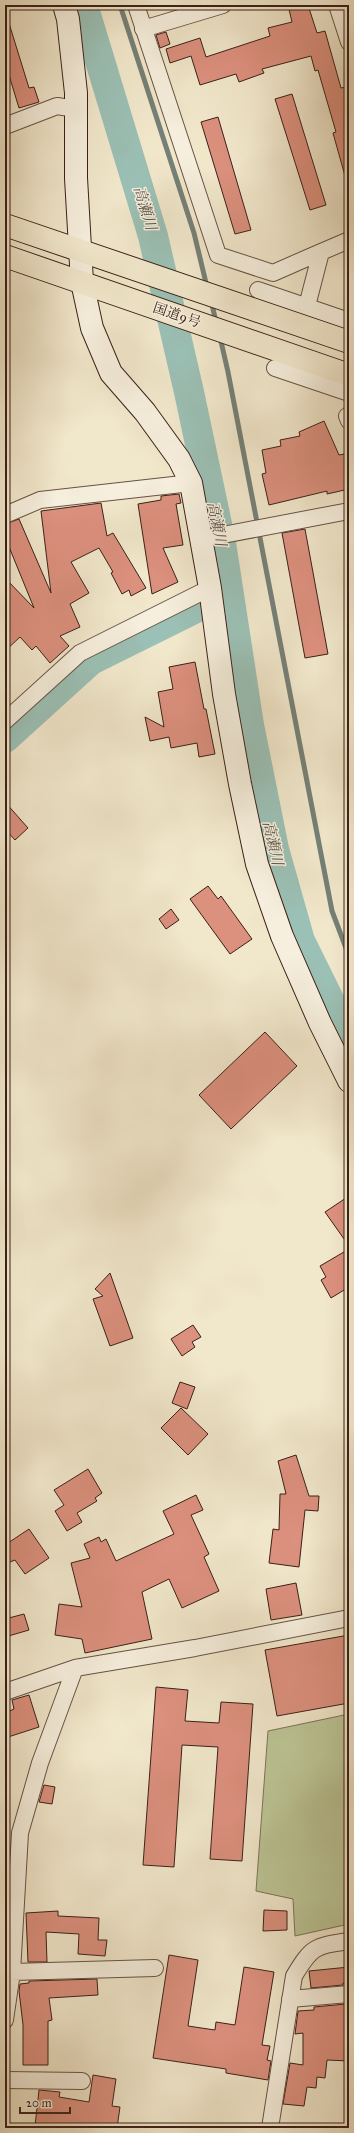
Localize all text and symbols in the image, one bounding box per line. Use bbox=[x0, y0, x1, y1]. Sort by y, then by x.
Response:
water label: 高瀬川 bbox=[130, 184, 161, 234]
street label: 国道9号 bbox=[151, 299, 203, 331]
water label: 高瀬川 bbox=[204, 500, 231, 550]
water label: 高瀬川 bbox=[259, 819, 287, 869]
scale bar bbox=[20, 2089, 70, 2115]
text: 20 m bbox=[26, 2096, 52, 2110]

